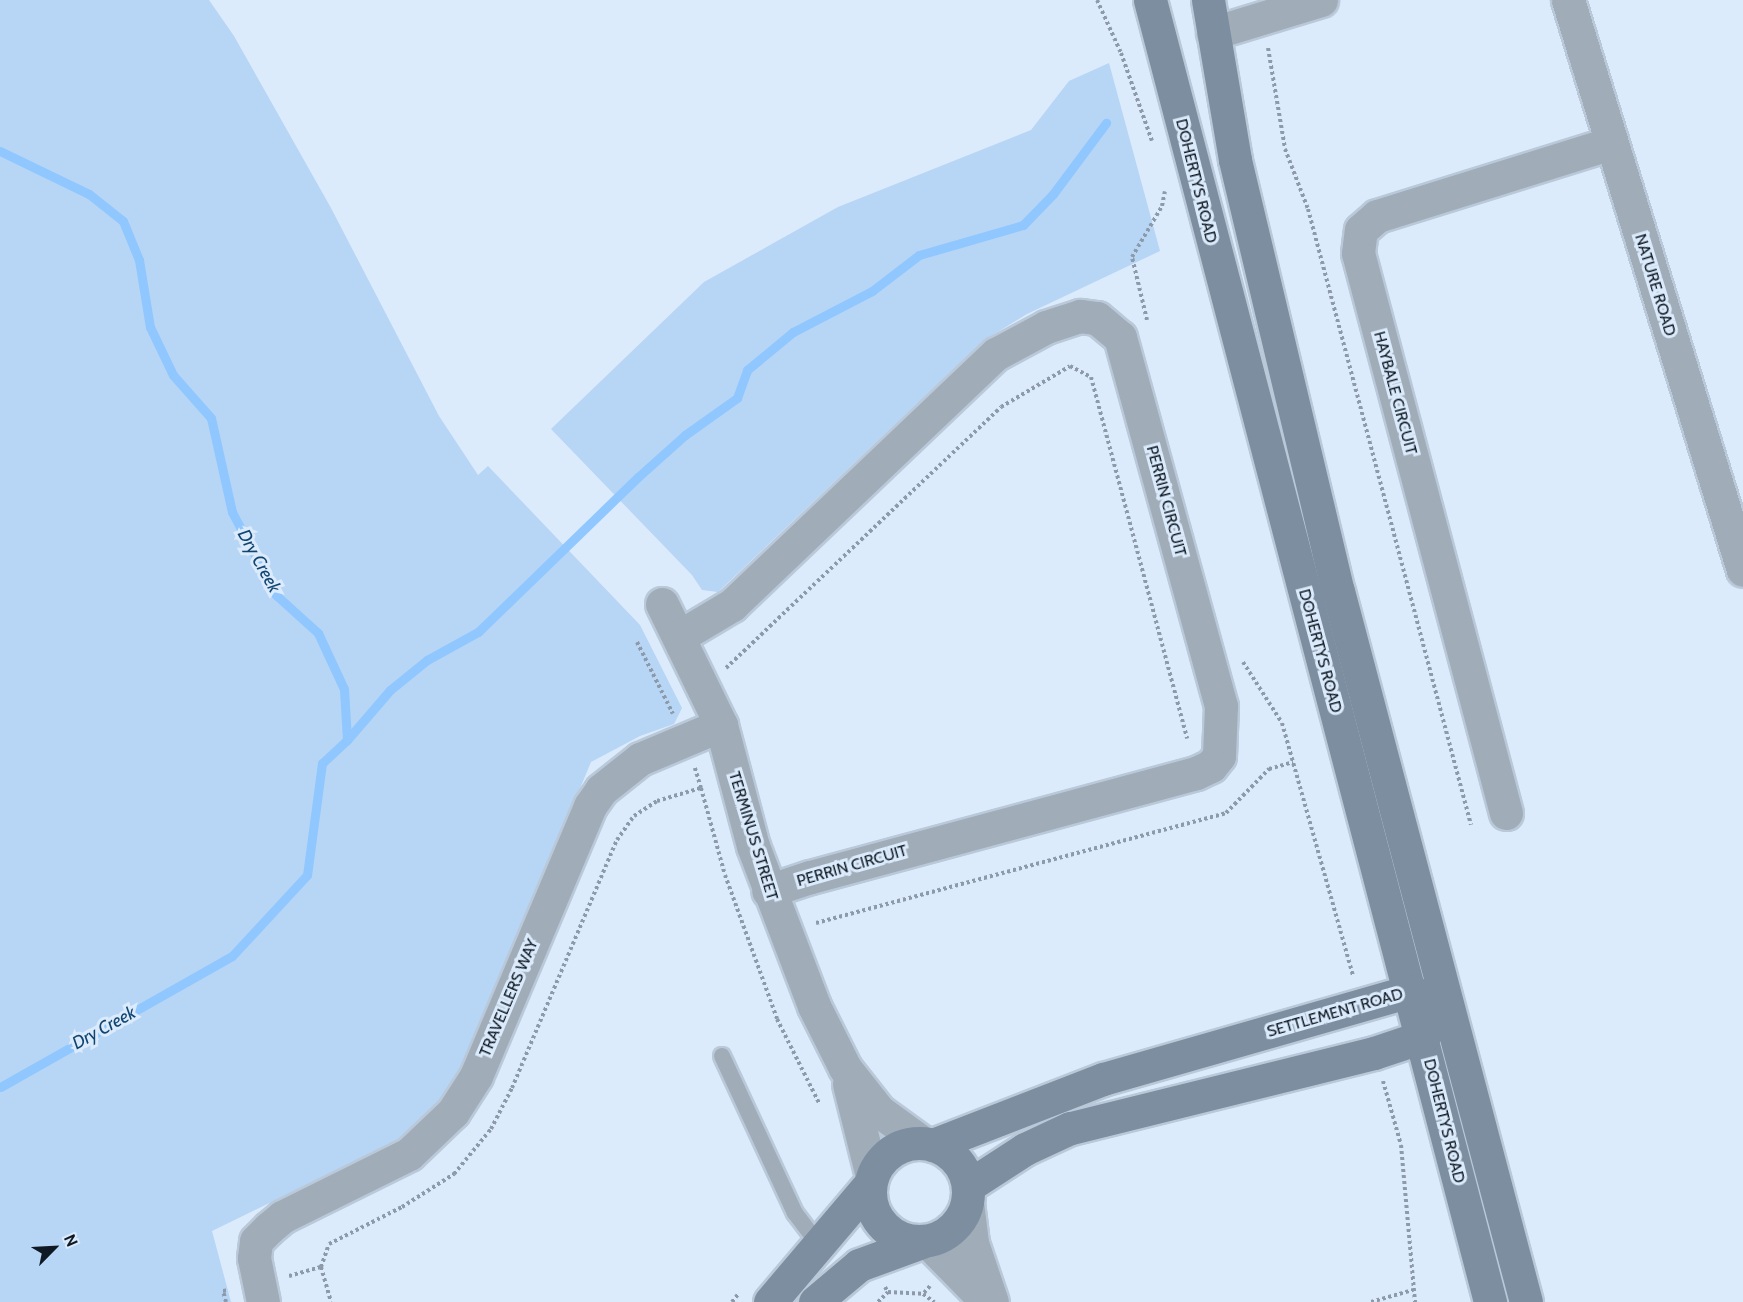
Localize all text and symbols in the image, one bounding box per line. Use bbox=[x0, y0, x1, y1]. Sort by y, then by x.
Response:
street label: DOHERTYS ROAD bbox=[1171, 117, 1221, 245]
street label: NATURE ROAD bbox=[1630, 232, 1680, 338]
street label: HAYBALE CIRCUIT bbox=[1369, 329, 1421, 457]
street label: PERRIN CIRCUIT bbox=[1142, 444, 1190, 558]
water label: Dry Creek bbox=[233, 526, 285, 596]
street label: DOHERTYS ROAD bbox=[1294, 587, 1346, 715]
street label: TERMINUS STREET bbox=[724, 769, 782, 903]
street label: PERRIN CIRCUIT bbox=[795, 841, 909, 891]
street label: TRAVELLERS WAY bbox=[476, 936, 542, 1060]
street label: SETTLEMENT ROAD bbox=[1265, 984, 1405, 1042]
water label: Dry Creek bbox=[69, 1002, 139, 1054]
street label: DOHERTYS ROAD bbox=[1419, 1057, 1469, 1185]
north arrow bbox=[24, 1218, 84, 1278]
text: N bbox=[60, 1231, 82, 1250]

